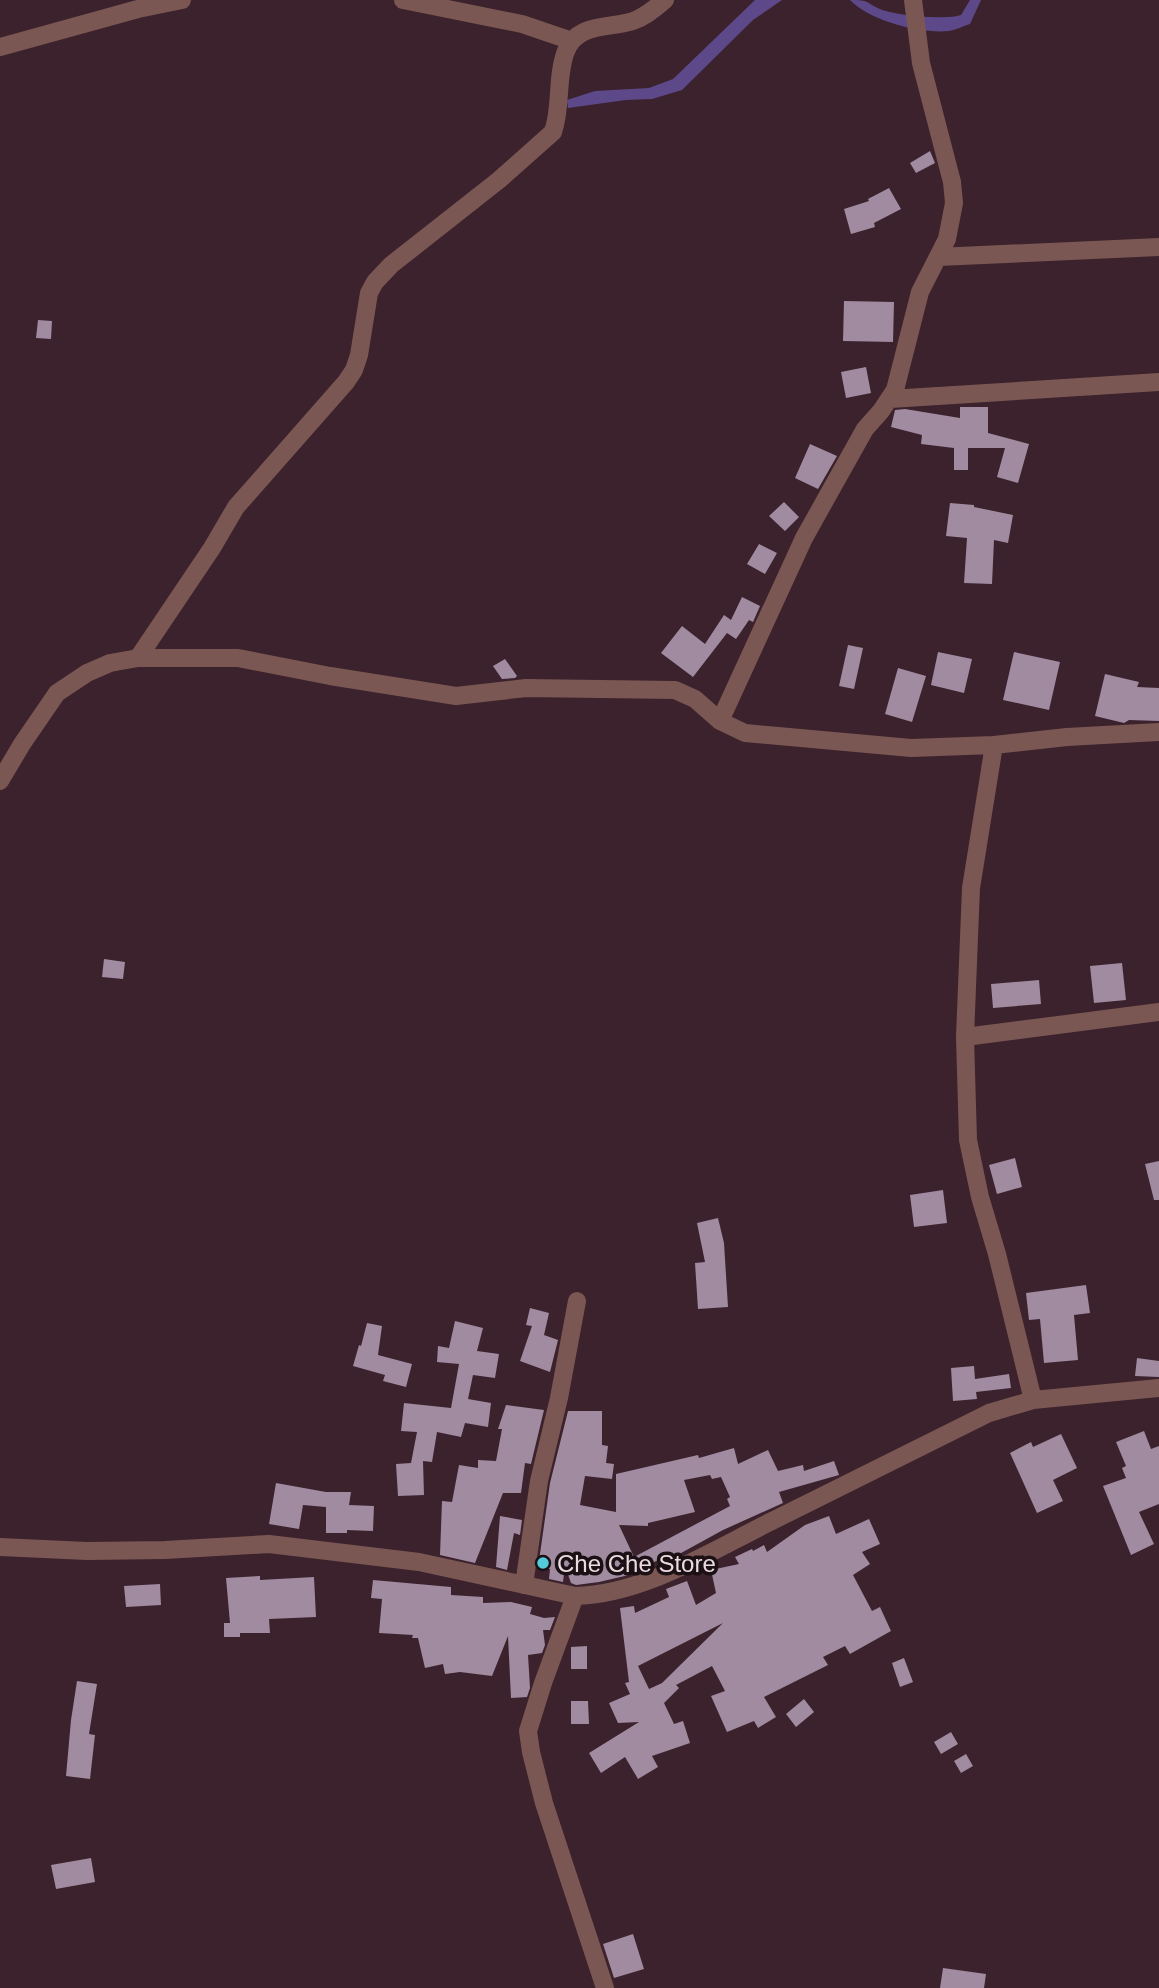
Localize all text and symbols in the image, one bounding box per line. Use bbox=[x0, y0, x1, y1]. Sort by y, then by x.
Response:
place label: Che Che Store bbox=[557, 1550, 716, 1577]
marker: Che Che Store bbox=[535, 1555, 551, 1571]

